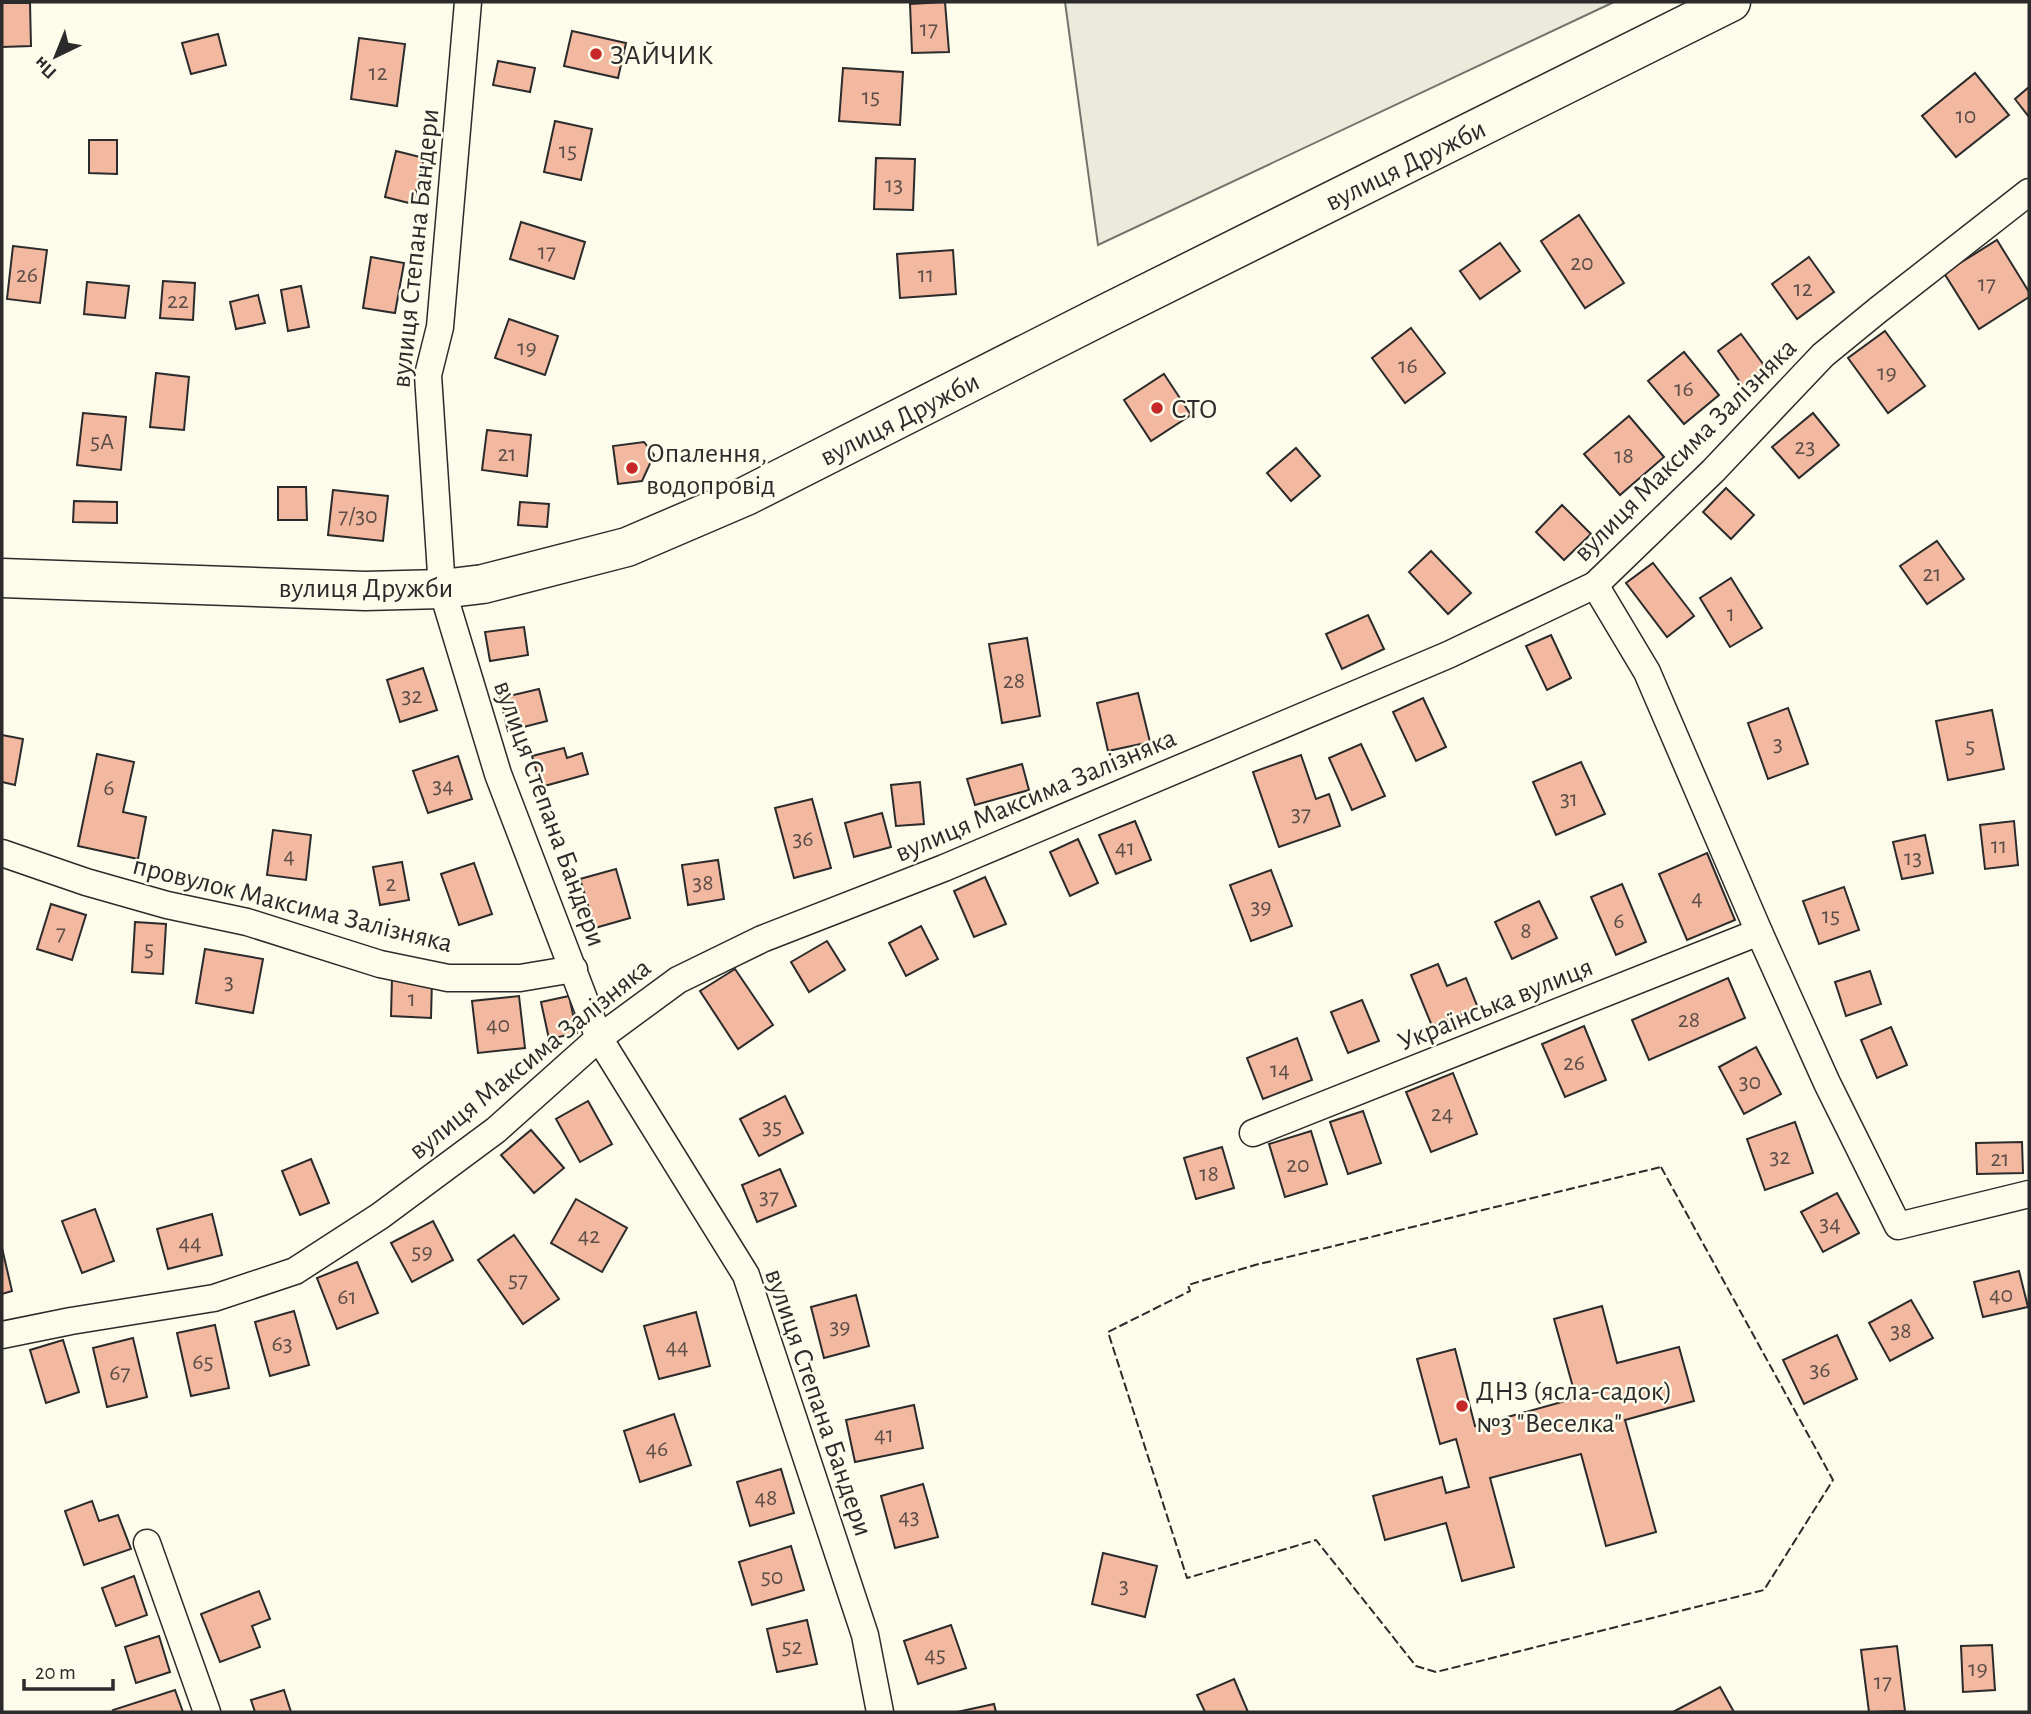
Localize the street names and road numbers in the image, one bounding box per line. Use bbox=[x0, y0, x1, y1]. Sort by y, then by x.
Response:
street label: вулиця Степана Бандери bbox=[387, 107, 445, 389]
street label: вулиця Дружби bbox=[1321, 115, 1491, 217]
street label: вулиця Максима Залізняка bbox=[1569, 334, 1802, 567]
street label: вулиця Дружби bbox=[816, 368, 984, 472]
street label: вулиця Дружби bbox=[279, 575, 453, 603]
street label: вулиця Степана Бандери bbox=[488, 677, 610, 950]
street label: вулиця Максима Залізняка bbox=[891, 724, 1181, 868]
street label: провулок Максима Залізняка bbox=[130, 852, 455, 958]
street label: вулиця Максима Залізняка bbox=[404, 953, 657, 1166]
street label: Українська вулиця bbox=[1394, 953, 1597, 1057]
street label: вулиця Степана Бандери bbox=[759, 1265, 877, 1540]

